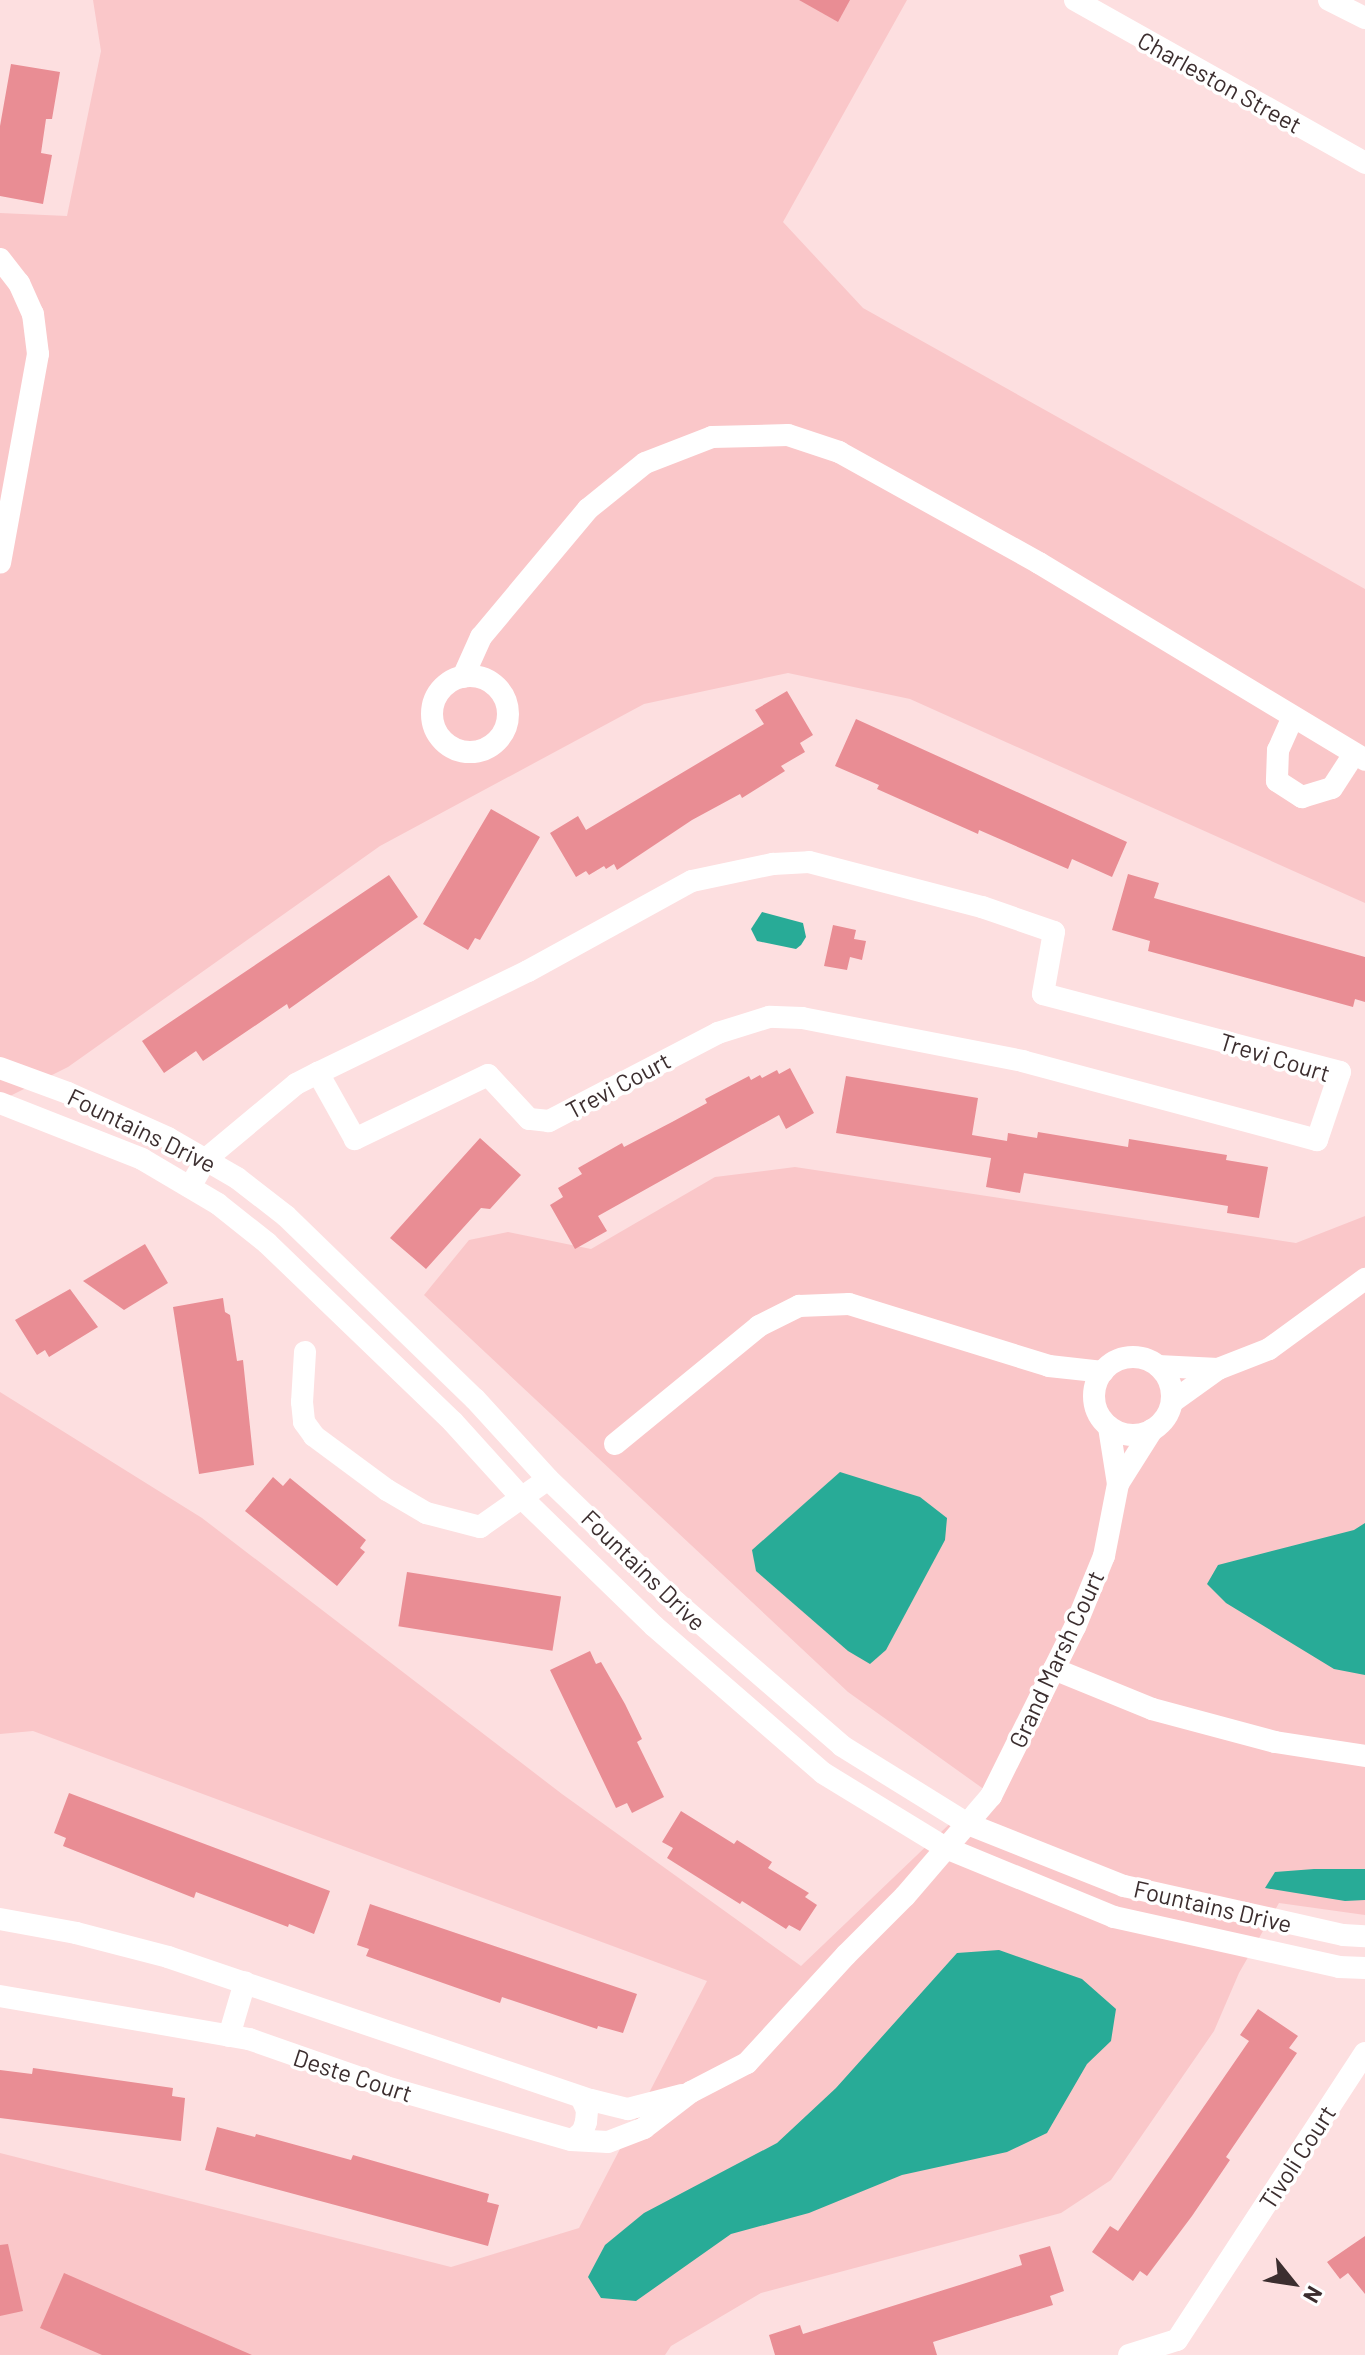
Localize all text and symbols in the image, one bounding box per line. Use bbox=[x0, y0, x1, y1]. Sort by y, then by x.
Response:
street label: Charleston Street bbox=[1133, 25, 1307, 139]
street label: Trevi Court bbox=[1216, 1027, 1334, 1087]
street label: Trevi Court bbox=[561, 1046, 675, 1124]
street label: Fountains Drive bbox=[63, 1082, 221, 1178]
street label: Fountains Drive bbox=[576, 1504, 712, 1636]
street label: Grand Marsh Court bbox=[1002, 1566, 1110, 1752]
street label: Fountains Drive bbox=[1131, 1874, 1295, 1938]
street label: Deste Court bbox=[290, 2042, 416, 2108]
street label: Tivoli Court bbox=[1253, 2100, 1341, 2214]
north arrow bbox=[1253, 2243, 1333, 2323]
text: N bbox=[1299, 2282, 1329, 2308]

